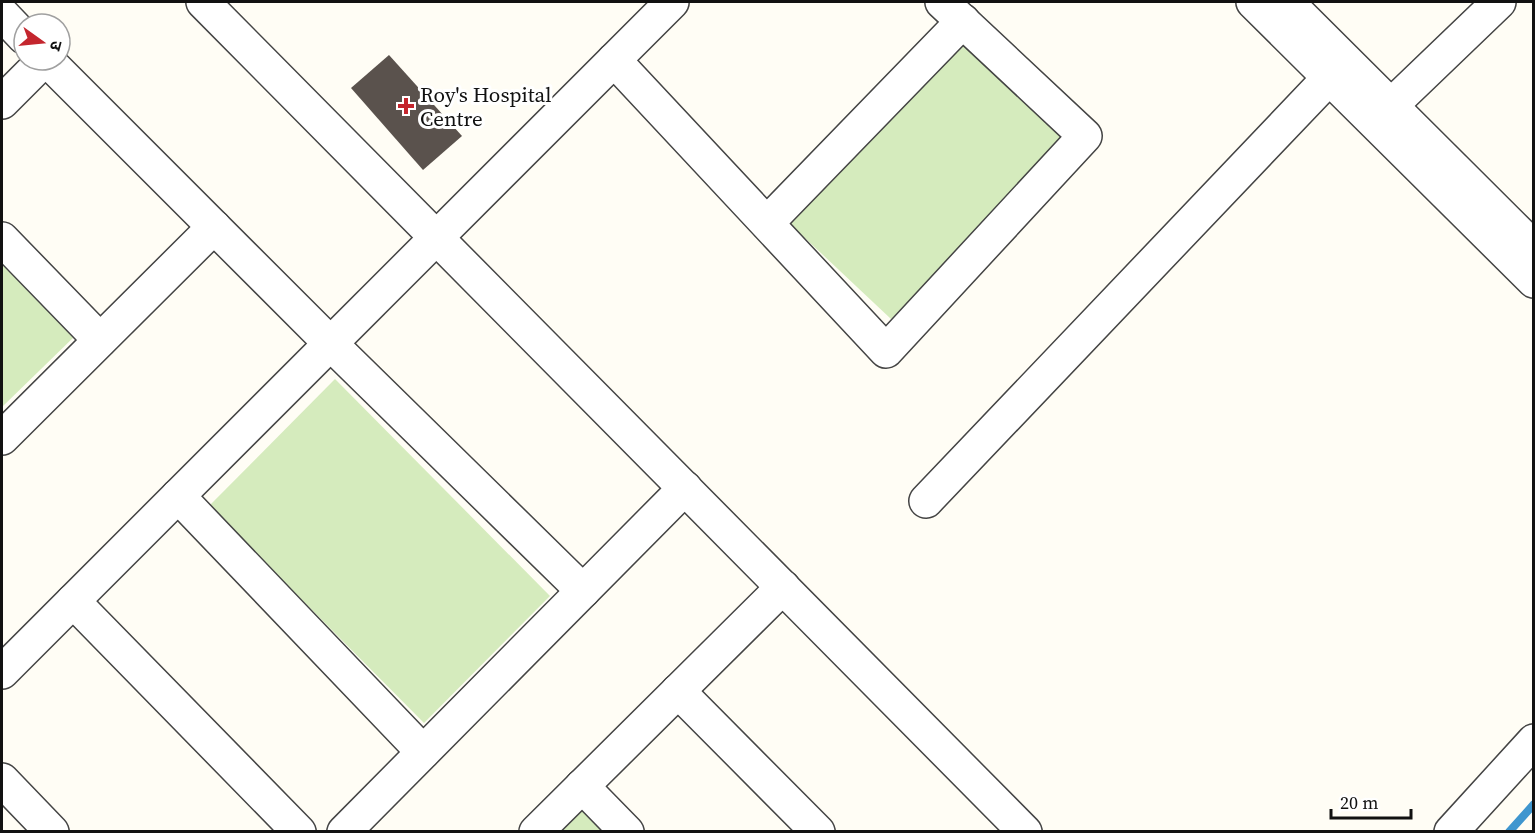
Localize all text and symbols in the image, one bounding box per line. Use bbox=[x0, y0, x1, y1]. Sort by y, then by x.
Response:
north arrow bbox=[12, 12, 72, 72]
text: उ bbox=[44, 39, 68, 54]
place label: Roy's Hospital Centre bbox=[420, 80, 552, 133]
marker: Roy's Hospital Centre bbox=[397, 97, 415, 115]
scale bar bbox=[1331, 782, 1410, 820]
text: 20 m bbox=[1340, 790, 1378, 815]

